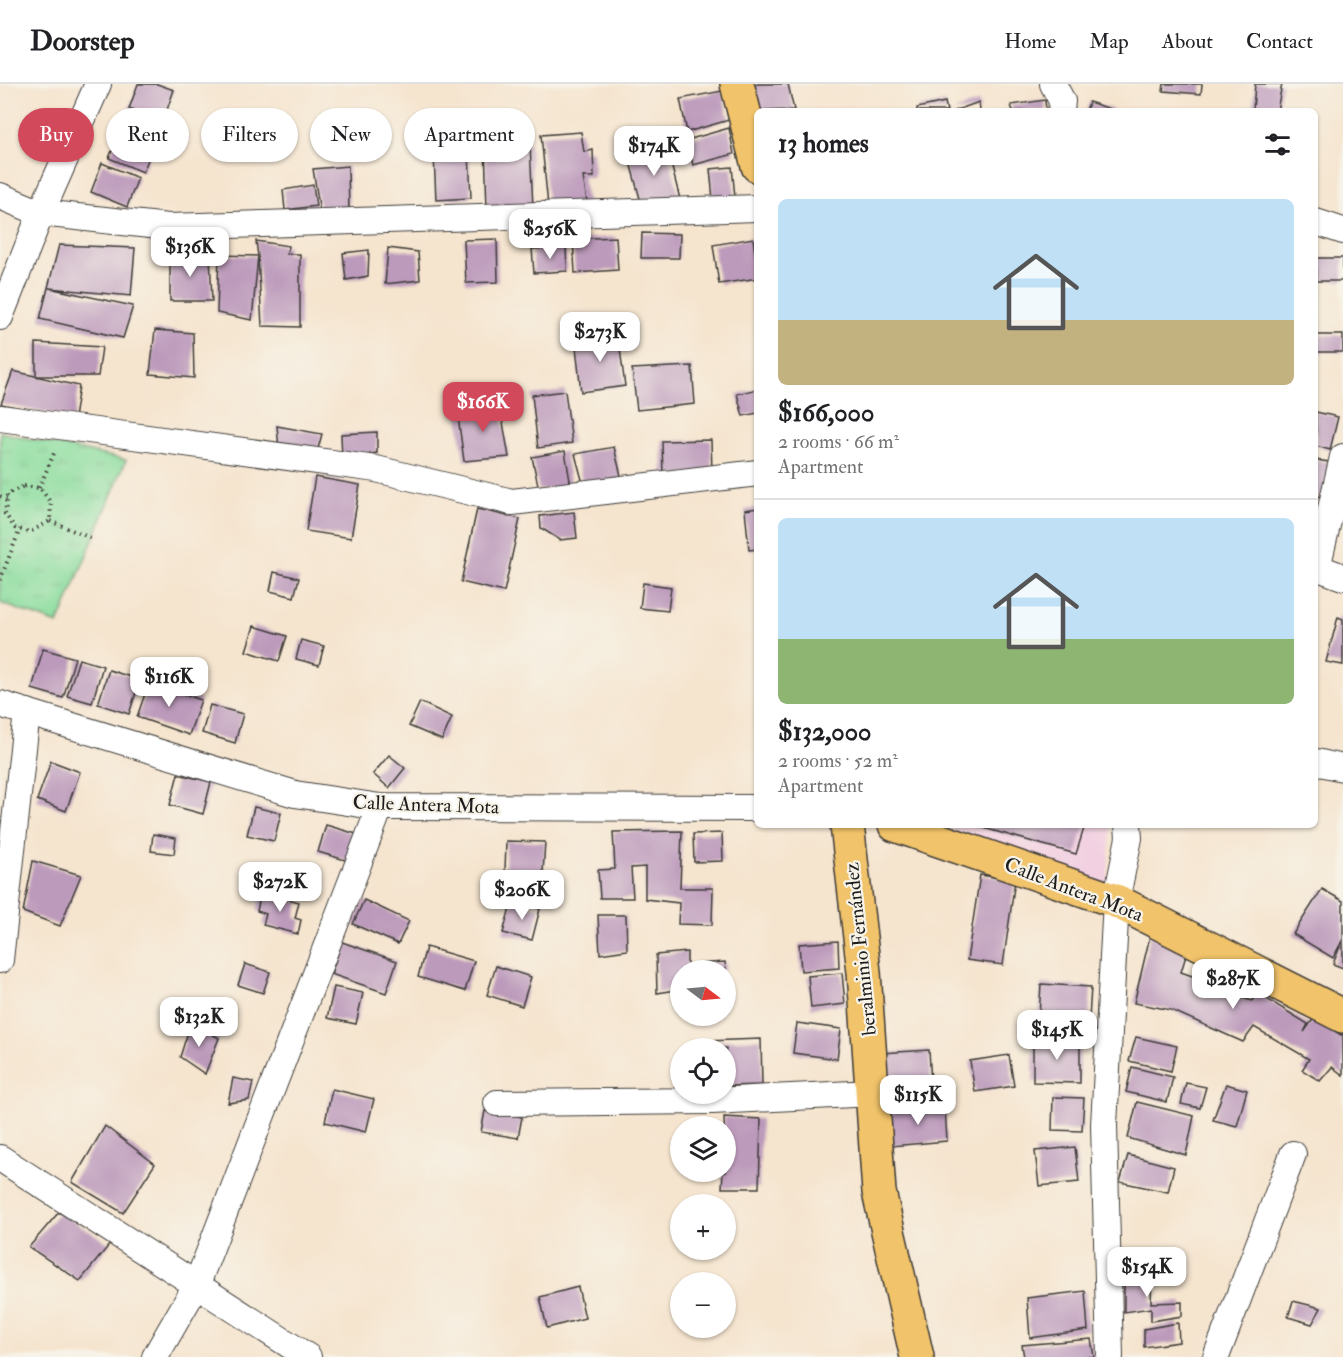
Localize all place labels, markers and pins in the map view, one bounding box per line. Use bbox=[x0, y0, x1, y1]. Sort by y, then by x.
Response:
pin: $174K bbox=[612, 126, 696, 177]
pin: $256K bbox=[508, 209, 592, 260]
pin: $136K bbox=[148, 227, 232, 278]
pin: $273K bbox=[558, 312, 642, 363]
pin: $166K bbox=[441, 382, 525, 433]
pin: $116K bbox=[127, 657, 211, 708]
pin: $272K bbox=[238, 862, 322, 913]
pin: $206K bbox=[480, 870, 564, 921]
pin: $287K bbox=[1191, 959, 1275, 1010]
pin: $132K bbox=[157, 997, 241, 1048]
pin: $145K bbox=[1015, 1010, 1099, 1061]
pin: $115K bbox=[876, 1075, 960, 1126]
pin: $154K bbox=[1105, 1247, 1189, 1298]

